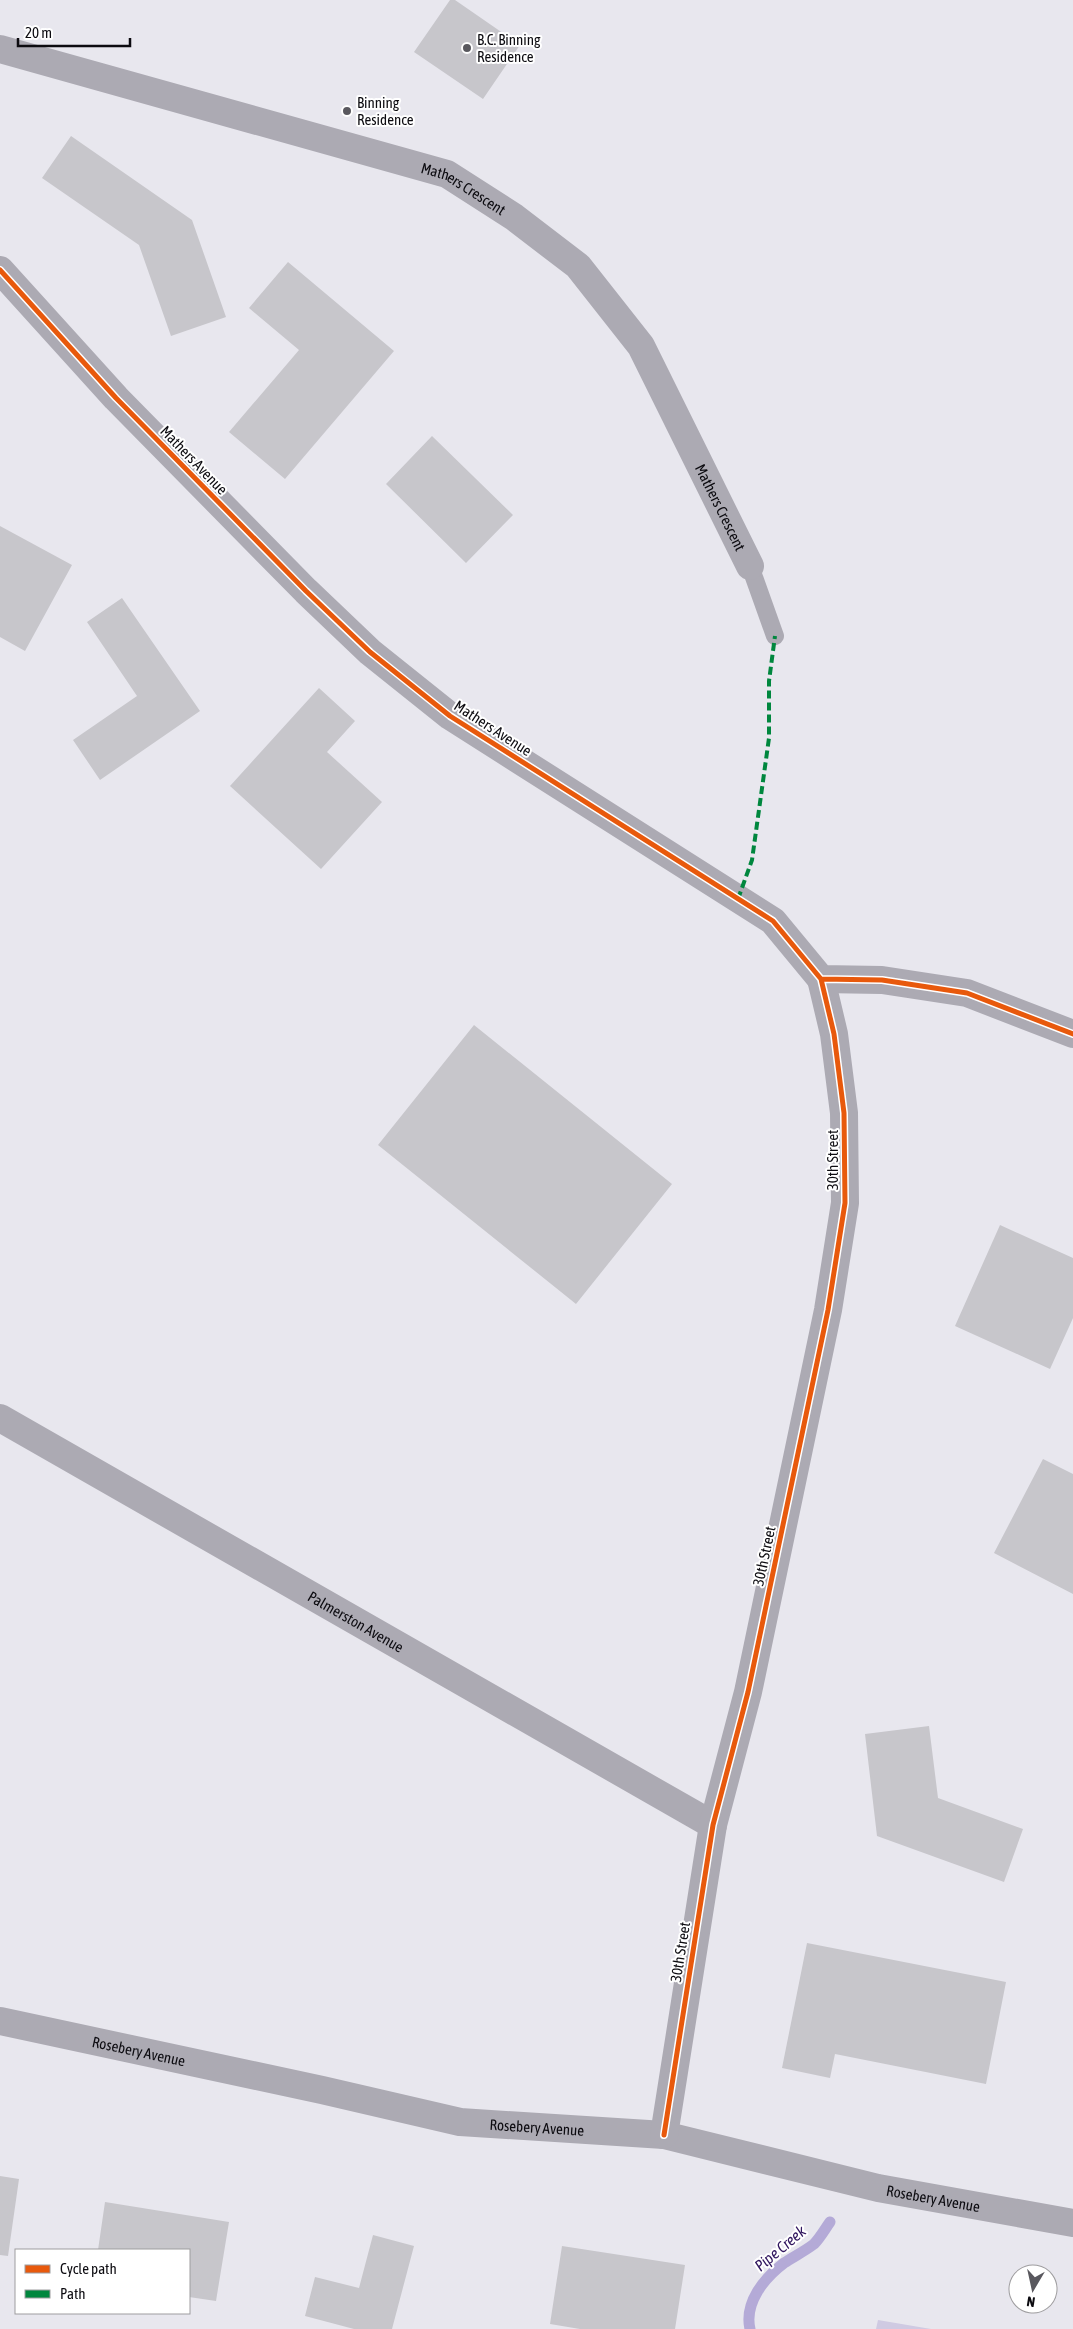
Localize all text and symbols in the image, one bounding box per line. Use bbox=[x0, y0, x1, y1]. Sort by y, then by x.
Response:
scale bar bbox=[18, 15, 130, 47]
text: 20 m bbox=[25, 24, 52, 41]
place label: B.C. Binning Residence bbox=[477, 31, 541, 65]
marker: B.C. Binning Residence bbox=[461, 42, 473, 54]
place label: Binning Residence bbox=[357, 94, 414, 128]
marker: Binning Residence bbox=[341, 105, 353, 117]
street label: Mathers Crescent bbox=[419, 159, 509, 218]
street label: Mathers Avenue bbox=[157, 422, 231, 498]
street label: Mathers Crescent bbox=[692, 461, 749, 553]
street label: Mathers Avenue bbox=[451, 697, 535, 759]
street label: 30th Street bbox=[824, 1130, 841, 1190]
street label: 30th Street bbox=[749, 1525, 779, 1587]
street label: Palmerston Avenue bbox=[305, 1587, 407, 1655]
street label: 30th Street bbox=[667, 1921, 693, 1983]
street label: Rosebery Avenue bbox=[91, 2033, 187, 2069]
street label: Rosebery Avenue bbox=[489, 2115, 585, 2138]
street label: Rosebery Avenue bbox=[885, 2181, 982, 2215]
water label: Pipe Creek bbox=[751, 2221, 810, 2275]
legend bbox=[15, 2249, 190, 2314]
text: Cycle path bbox=[60, 2260, 117, 2277]
north arrow bbox=[1008, 2264, 1058, 2314]
text: Path bbox=[60, 2285, 86, 2302]
text: N bbox=[1026, 2293, 1036, 2310]

